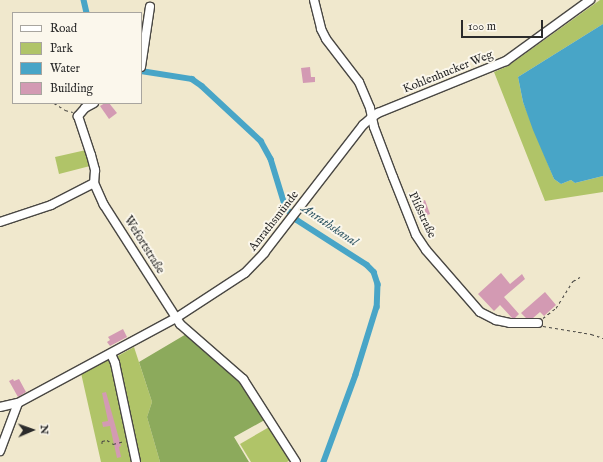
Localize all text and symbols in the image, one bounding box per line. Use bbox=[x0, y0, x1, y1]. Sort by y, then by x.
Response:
legend bbox=[12, 12, 142, 104]
scale bar bbox=[463, 12, 545, 38]
text: 100 m bbox=[468, 19, 496, 34]
text: Road bbox=[50, 21, 77, 36]
text: Park bbox=[50, 41, 73, 56]
street label: Kohlenhucker Weg bbox=[401, 47, 495, 97]
text: Water bbox=[50, 61, 80, 76]
text: Building bbox=[50, 81, 93, 96]
street label: Anrathsmünde bbox=[246, 188, 302, 254]
street label: Plißstraße bbox=[405, 190, 439, 240]
water label: Anrathskanal bbox=[298, 202, 360, 250]
street label: Wefortstraße bbox=[121, 214, 167, 276]
north arrow bbox=[12, 410, 52, 450]
text: N bbox=[37, 425, 51, 435]

